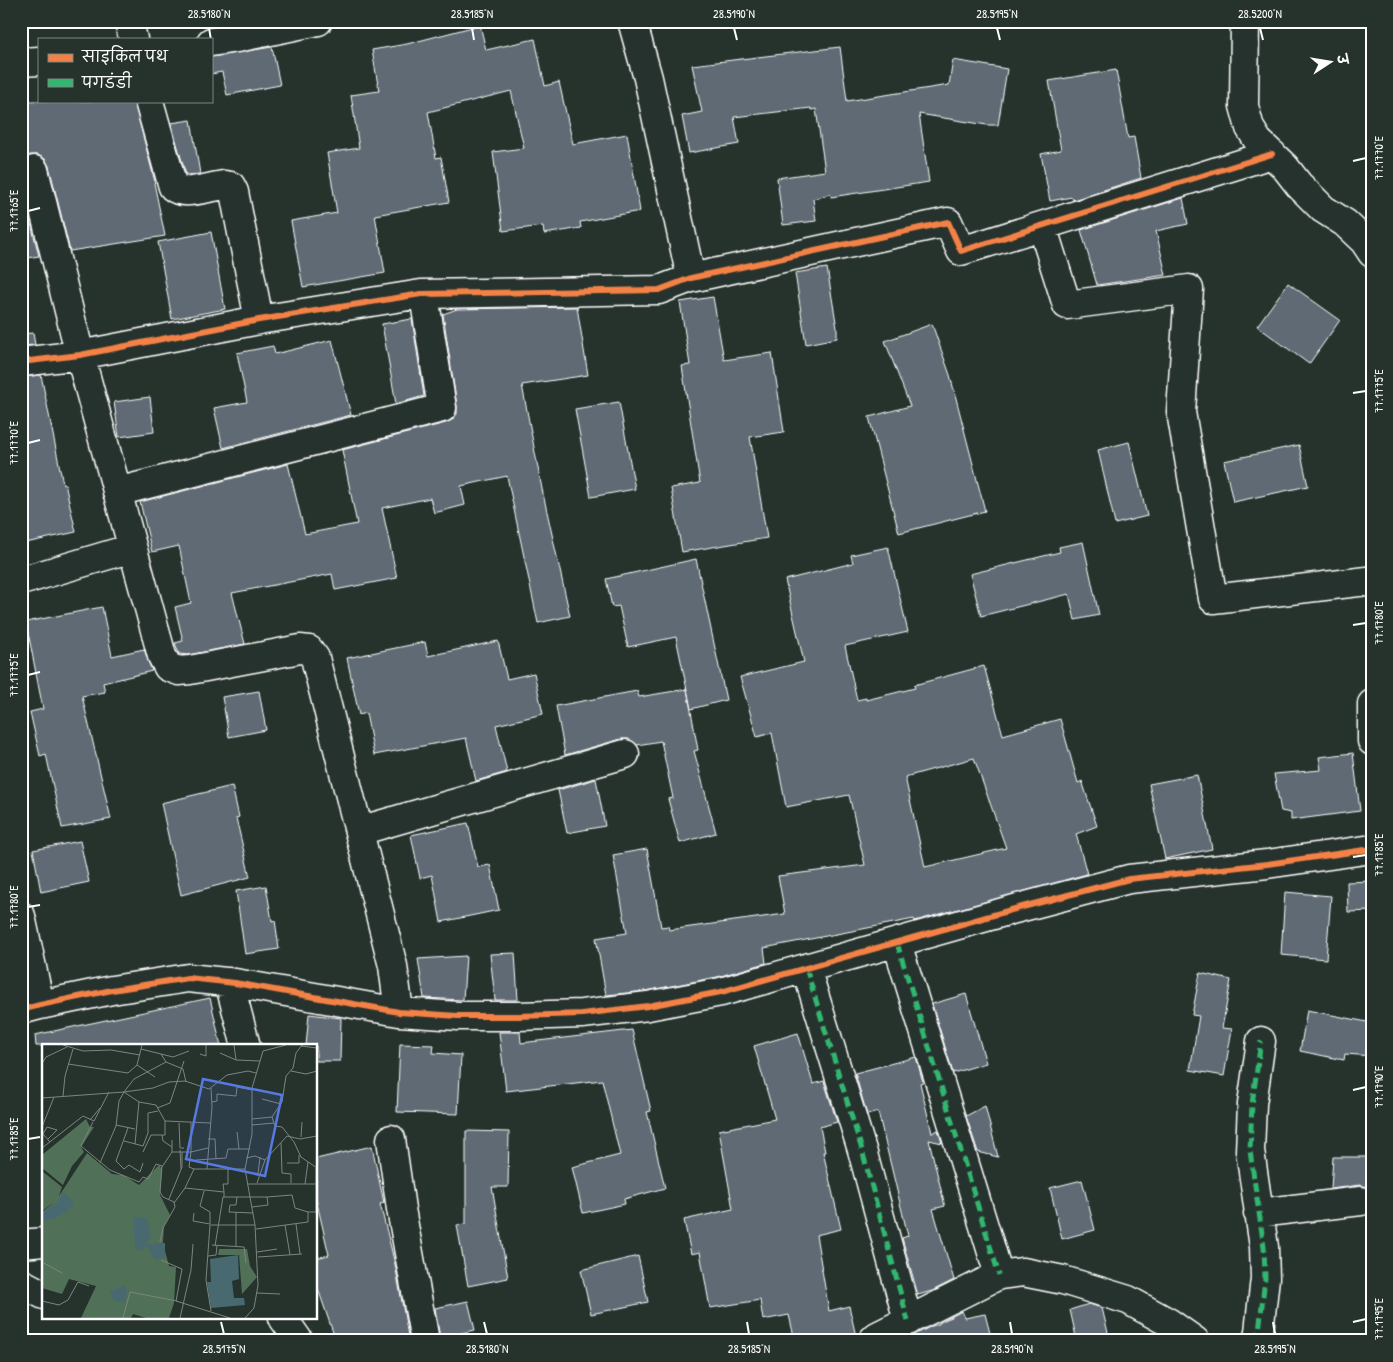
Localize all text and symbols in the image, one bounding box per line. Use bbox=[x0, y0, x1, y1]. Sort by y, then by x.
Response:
text: 28.5180°N bbox=[188, 5, 230, 22]
text: 28.5185°N bbox=[451, 5, 493, 22]
text: 28.5190°N bbox=[713, 5, 755, 22]
text: 28.5195°N bbox=[976, 5, 1018, 22]
text: 28.5200°N bbox=[1238, 5, 1282, 22]
legend bbox=[38, 38, 212, 102]
north arrow bbox=[1306, 38, 1356, 88]
text: साइकिल पथ bbox=[81, 45, 169, 67]
text: उ bbox=[1333, 51, 1354, 67]
text: पगडंडी bbox=[81, 71, 132, 93]
text: 77.1770°E bbox=[1370, 135, 1387, 180]
text: 77.1765°E bbox=[5, 189, 22, 232]
text: 77.1775°E bbox=[1370, 368, 1387, 413]
text: 77.1770°E bbox=[5, 420, 22, 465]
text: 77.1780°E bbox=[1370, 601, 1387, 645]
text: 77.1775°E bbox=[5, 652, 22, 697]
text: 77.1785°E bbox=[1370, 833, 1387, 877]
text: 77.1780°E bbox=[5, 885, 22, 929]
inset map bbox=[42, 1044, 318, 1320]
text: 77.1790°E bbox=[1370, 1065, 1387, 1108]
text: 77.1785°E bbox=[5, 1117, 22, 1161]
text: 77.1795°E bbox=[1370, 1297, 1387, 1340]
text: 28.5175°N bbox=[203, 1340, 246, 1357]
text: 28.5180°N bbox=[466, 1340, 508, 1357]
text: 28.5185°N bbox=[728, 1340, 770, 1357]
text: 28.5190°N bbox=[991, 1340, 1033, 1357]
text: 28.5195°N bbox=[1254, 1340, 1296, 1357]

